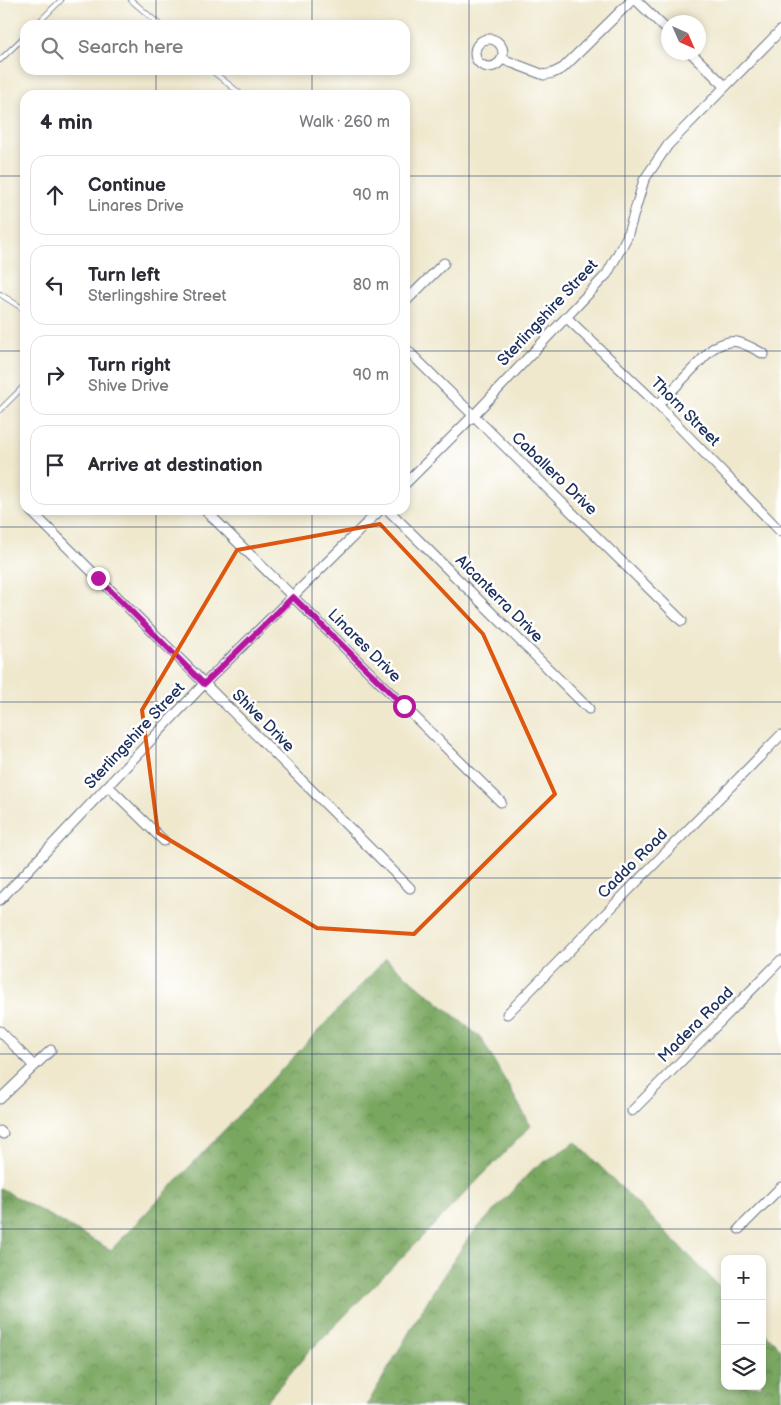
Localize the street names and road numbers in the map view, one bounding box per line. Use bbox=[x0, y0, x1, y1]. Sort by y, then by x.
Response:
street label: Sterlingshire Street bbox=[494, 256, 602, 370]
street label: Thorn Street bbox=[647, 374, 724, 451]
street label: Caballero Drive bbox=[507, 428, 601, 520]
street label: Alcanterra Drive bbox=[451, 551, 547, 647]
street label: Linares Drive bbox=[323, 605, 405, 687]
street label: Sterlingshire Street bbox=[81, 679, 189, 793]
street label: Shive Drive bbox=[228, 686, 299, 757]
street label: Caddo Road bbox=[594, 825, 672, 903]
street label: Madera Road bbox=[654, 983, 738, 1067]

